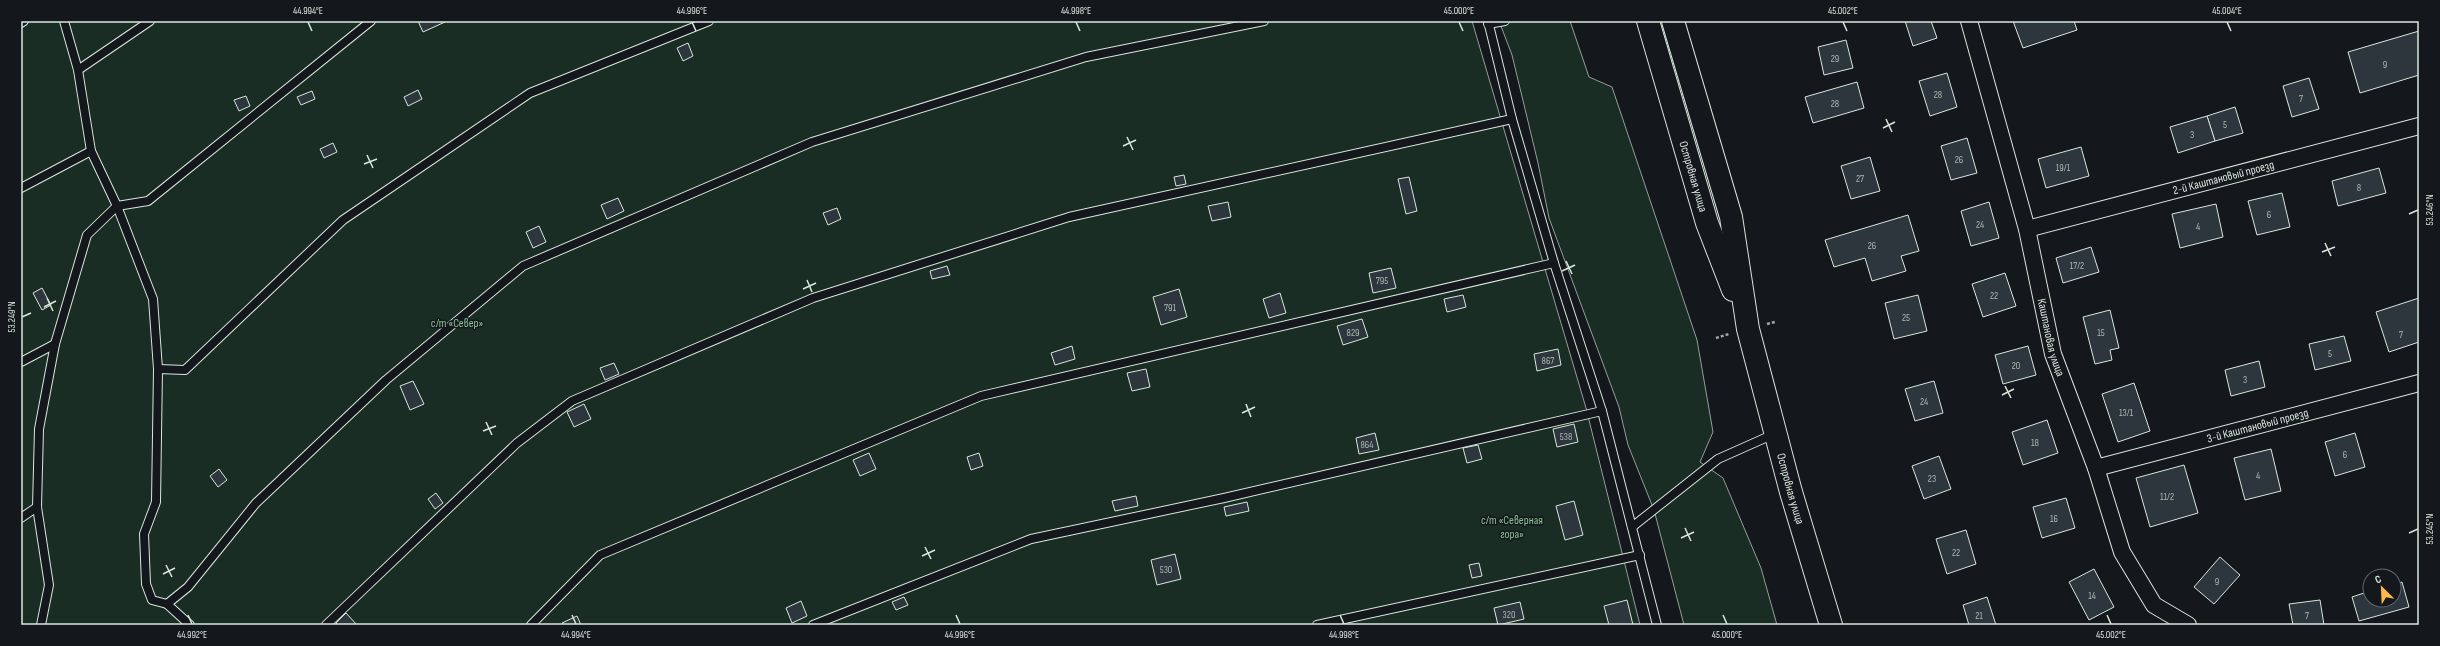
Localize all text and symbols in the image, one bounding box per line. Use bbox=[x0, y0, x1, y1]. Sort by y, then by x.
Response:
text: 44.994°E bbox=[293, 5, 323, 17]
text: 44.996°E bbox=[677, 5, 707, 17]
text: 44.998°E bbox=[1061, 5, 1091, 17]
text: 45.000°E bbox=[1444, 5, 1474, 17]
text: 45.002°E bbox=[1828, 5, 1858, 17]
text: 45.004°E bbox=[2212, 5, 2242, 17]
house number: 29 bbox=[1831, 53, 1839, 65]
house number: 9 bbox=[2383, 59, 2387, 71]
house number: 28 bbox=[1934, 89, 1942, 101]
house number: 7 bbox=[2299, 93, 2303, 105]
house number: 28 bbox=[1831, 98, 1839, 110]
house number: 5 bbox=[2223, 119, 2227, 131]
house number: 3 bbox=[2190, 129, 2194, 141]
street label: Островная улица bbox=[1675, 139, 1710, 214]
house number: 26 bbox=[1955, 154, 1963, 166]
street label: 2-й Каштановый проезд bbox=[2171, 157, 2276, 198]
house number: 19/1 bbox=[2056, 162, 2071, 174]
house number: 27 bbox=[1856, 173, 1864, 185]
house number: 8 bbox=[2357, 182, 2361, 194]
text: 53.246°N bbox=[2424, 194, 2436, 226]
house number: 6 bbox=[2267, 209, 2271, 221]
house number: 24 bbox=[1976, 219, 1984, 231]
house number: 4 bbox=[2196, 221, 2200, 233]
house number: 26 bbox=[1868, 240, 1876, 252]
house number: 17/2 bbox=[2070, 260, 2084, 272]
house number: 795 bbox=[1376, 275, 1388, 287]
house number: 22 bbox=[1990, 290, 1998, 302]
street label: Каштановая улица bbox=[2034, 297, 2068, 379]
text: 53.249°N bbox=[6, 301, 18, 333]
house number: 791 bbox=[1164, 302, 1176, 314]
house number: 25 bbox=[1902, 312, 1910, 324]
park label: с/т «Север» bbox=[431, 316, 483, 331]
house number: 829 bbox=[1346, 327, 1360, 339]
house number: 15 bbox=[2097, 327, 2105, 339]
house number: 7 bbox=[2399, 329, 2403, 341]
house number: 5 bbox=[2328, 348, 2332, 360]
house number: 867 bbox=[1542, 355, 1554, 367]
house number: 20 bbox=[2012, 360, 2020, 372]
house number: 3 bbox=[2243, 374, 2247, 386]
house number: 24 bbox=[1920, 396, 1928, 408]
street label: 3-й Каштановый проезд bbox=[2205, 405, 2310, 447]
house number: 13/1 bbox=[2119, 407, 2134, 419]
house number: 538 bbox=[1560, 431, 1572, 443]
house number: 18 bbox=[2031, 437, 2039, 449]
house number: 864 bbox=[1360, 439, 1374, 451]
house number: 6 bbox=[2343, 449, 2347, 461]
street label: Островная улица bbox=[1773, 452, 1807, 527]
house number: 4 bbox=[2256, 470, 2260, 482]
house number: 23 bbox=[1928, 473, 1936, 485]
house number: 11/2 bbox=[2160, 491, 2174, 503]
park label: с/т «Северная гора» bbox=[1481, 513, 1543, 542]
house number: 16 bbox=[2050, 513, 2058, 525]
text: 53.245°N bbox=[2424, 514, 2436, 544]
house number: 22 bbox=[1952, 547, 1960, 559]
house number: 530 bbox=[1160, 564, 1172, 576]
north arrow bbox=[2362, 568, 2402, 608]
text: С bbox=[2373, 572, 2384, 586]
house number: 9 bbox=[2215, 576, 2219, 588]
house number: 14 bbox=[2088, 590, 2096, 602]
house number: 320 bbox=[1503, 609, 1515, 621]
house number: 21 bbox=[1975, 610, 1983, 622]
house number: 7 bbox=[2305, 610, 2309, 622]
text: 44.992°E bbox=[177, 629, 207, 641]
text: 44.994°E bbox=[561, 629, 591, 641]
text: 44.996°E bbox=[945, 629, 975, 641]
text: 44.998°E bbox=[1329, 629, 1359, 641]
text: 45.000°E bbox=[1712, 629, 1742, 641]
text: 45.002°E bbox=[2096, 629, 2126, 641]

